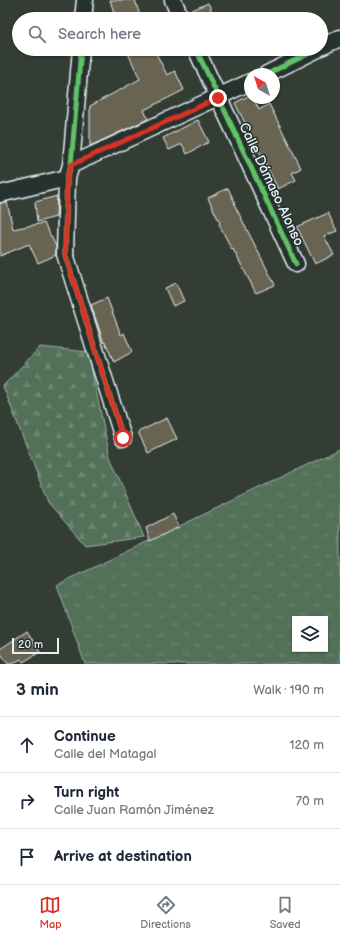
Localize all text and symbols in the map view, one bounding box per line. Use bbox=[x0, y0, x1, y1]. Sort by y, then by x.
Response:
search box bbox=[12, 12, 328, 56]
icon: search bbox=[26, 23, 48, 45]
text: Search here bbox=[58, 25, 141, 44]
north arrow bbox=[244, 68, 280, 104]
route end bbox=[209, 89, 227, 107]
street label: Calle Dámaso Alonso bbox=[235, 120, 308, 249]
route start bbox=[114, 429, 132, 447]
map controls bbox=[292, 616, 328, 652]
button: layers bbox=[292, 616, 328, 652]
scale bar bbox=[12, 636, 59, 655]
text: 20 m bbox=[18, 638, 43, 651]
text: 3 min bbox=[16, 680, 59, 700]
text: Walk · 190 m bbox=[253, 682, 324, 698]
text: Continue bbox=[54, 727, 116, 746]
icon: ahead bbox=[16, 734, 38, 756]
text: 120 m bbox=[289, 737, 324, 753]
text: Calle del Matagal bbox=[54, 746, 156, 762]
text: Turn right bbox=[54, 783, 119, 802]
icon: right bbox=[16, 790, 38, 812]
text: 70 m bbox=[296, 793, 324, 809]
text: Calle Juan Ramón Jiménez bbox=[54, 802, 214, 818]
icon: arrive bbox=[16, 846, 38, 868]
text: Arrive at destination bbox=[54, 847, 192, 866]
tab: Map bbox=[39, 894, 62, 931]
tab: Directions bbox=[140, 894, 191, 931]
tab: Saved bbox=[270, 894, 301, 931]

